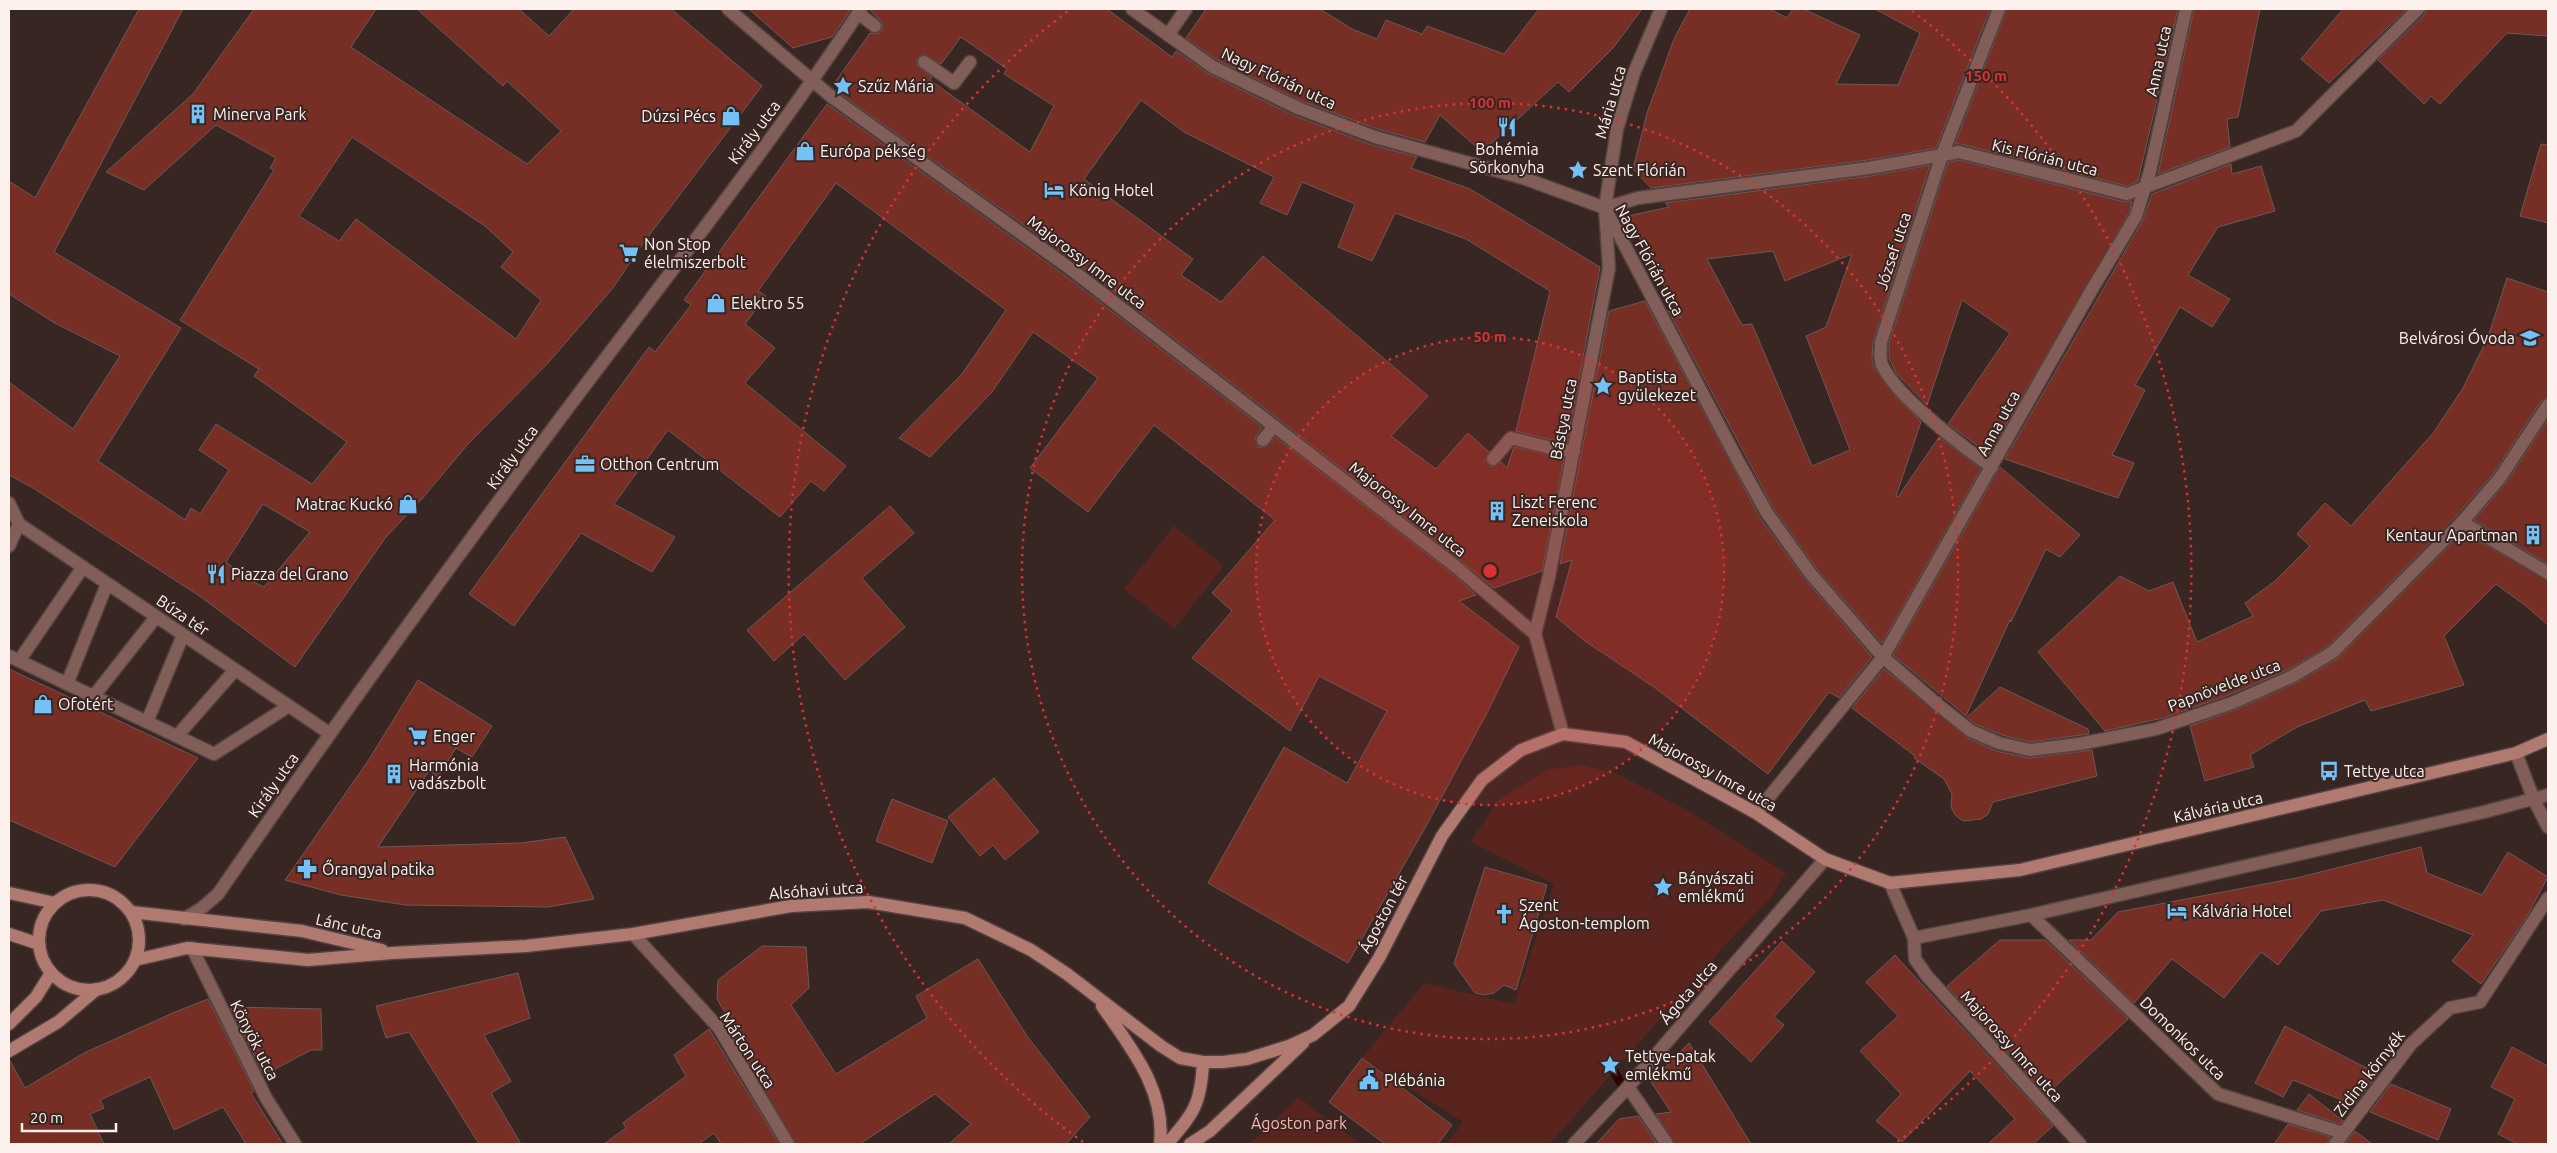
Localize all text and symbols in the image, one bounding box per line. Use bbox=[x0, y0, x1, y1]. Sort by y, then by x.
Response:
street label: Anna utca bbox=[2142, 24, 2174, 98]
street label: Nagy Flórián utca bbox=[1219, 44, 1339, 112]
street label: Mária utca bbox=[1591, 63, 1629, 141]
text: 150 m bbox=[1965, 67, 2007, 84]
place icon: Szűz Mária bbox=[832, 75, 854, 97]
place label: Szűz Mária bbox=[858, 77, 934, 95]
text: 100 m bbox=[1469, 94, 1511, 111]
street label: Király utca bbox=[724, 97, 784, 167]
building icon: Minerva Park bbox=[187, 103, 209, 125]
place label: Minerva Park bbox=[213, 105, 307, 123]
shop icon: Dúzsi Pécs bbox=[720, 105, 742, 127]
place label: Dúzsi Pécs bbox=[641, 107, 716, 125]
restaurant icon: Bohémia Sörkonyha bbox=[1496, 116, 1518, 138]
street label: Kis Flórián utca bbox=[1990, 135, 2100, 179]
shop icon: Európa pékség bbox=[794, 140, 816, 162]
place label: Bohémia Sörkonyha bbox=[1469, 140, 1545, 176]
place label: Európa pékség bbox=[820, 142, 926, 160]
place icon: Szent Flórián bbox=[1567, 159, 1589, 181]
place label: Szent Flórián bbox=[1593, 161, 1686, 179]
hotel icon: König Hotel bbox=[1043, 179, 1065, 201]
place label: König Hotel bbox=[1069, 181, 1154, 199]
street label: Nagy Flórián utca bbox=[1612, 201, 1688, 319]
street label: József utca bbox=[1872, 210, 1914, 292]
street label: Majorossy Imre utca bbox=[1024, 212, 1150, 312]
place label: Non Stop élelmiszerbolt bbox=[644, 235, 747, 271]
supermarket icon: Non Stop élelmiszerbolt bbox=[618, 242, 640, 264]
shop icon: Elektro 55 bbox=[705, 292, 727, 314]
place label: Elektro 55 bbox=[731, 294, 804, 312]
school or university icon: Belvárosi Óvoda bbox=[2519, 327, 2541, 349]
text: 50 m bbox=[1473, 328, 1507, 345]
place label: Belvárosi Óvoda bbox=[2399, 328, 2515, 347]
place label: Baptista gyülekezet bbox=[1618, 368, 1697, 404]
place icon: Baptista gyülekezet bbox=[1592, 375, 1614, 397]
street label: Bástya utca bbox=[1546, 377, 1580, 461]
street label: Anna utca bbox=[1973, 387, 2023, 459]
street label: Király utca bbox=[483, 421, 541, 493]
office icon: Otthon Centrum bbox=[574, 453, 596, 475]
place label: Otthon Centrum bbox=[600, 455, 719, 473]
street label: Majorossy Imre utca bbox=[1346, 458, 1470, 560]
shop icon: Matrac Kuckó bbox=[397, 493, 419, 515]
place label: Liszt Ferenc Zeneiskola bbox=[1512, 493, 1598, 529]
place label: Matrac Kuckó bbox=[296, 495, 393, 513]
building icon: Liszt Ferenc Zeneiskola bbox=[1486, 500, 1508, 522]
building icon: Kentaur Apartman bbox=[2522, 524, 2544, 546]
place label: Kentaur Apartman bbox=[2386, 526, 2518, 544]
centre of rings bbox=[1481, 562, 1499, 580]
restaurant icon: Piazza del Grano bbox=[205, 563, 227, 585]
place label: Piazza del Grano bbox=[231, 565, 349, 583]
street label: Búza tér bbox=[153, 591, 213, 639]
street label: Papnövelde utca bbox=[2165, 655, 2283, 715]
shop icon: Ofotért bbox=[32, 693, 54, 715]
place label: Ofotért bbox=[58, 695, 114, 713]
supermarket icon: Enger bbox=[407, 725, 429, 747]
place label: Enger bbox=[433, 727, 475, 745]
street label: Majorossy Imre utca bbox=[1646, 729, 1780, 815]
street label: Király utca bbox=[244, 749, 302, 821]
place label: Harmónia vadászbolt bbox=[409, 756, 487, 792]
bus stop icon: Tettye utca bbox=[2318, 760, 2340, 782]
place label: Tettye utca bbox=[2344, 762, 2425, 780]
building icon: Harmónia vadászbolt bbox=[383, 763, 405, 785]
street label: Kálvária utca bbox=[2172, 788, 2264, 826]
pharmacy icon: Őrangyal patika bbox=[296, 858, 318, 880]
place label: Őrangyal patika bbox=[322, 859, 435, 878]
place label: Bányászati emlékmű bbox=[1678, 869, 1754, 905]
street label: Ágoston tér bbox=[1353, 871, 1411, 956]
place icon: Bányászati emlékmű bbox=[1652, 876, 1674, 898]
street label: Alsóhavi utca bbox=[768, 878, 864, 902]
place label: Szent Ágoston-templom bbox=[1519, 896, 1650, 932]
hotel icon: Kálvária Hotel bbox=[2166, 900, 2188, 922]
place label: Kálvária Hotel bbox=[2192, 902, 2292, 920]
church icon: Szent Ágoston-templom bbox=[1493, 903, 1515, 925]
street label: Lánc utca bbox=[314, 910, 384, 942]
street label: Ágota utca bbox=[1654, 955, 1720, 1027]
street label: Majorossy Imre utca bbox=[1957, 987, 2067, 1105]
street label: Domonkos utca bbox=[2137, 993, 2229, 1083]
street label: Könyök utca bbox=[227, 997, 283, 1083]
street label: Márton utca bbox=[717, 1008, 779, 1092]
street label: Zidina környék bbox=[2330, 1026, 2408, 1120]
place label: Tettye-patak emlékmű bbox=[1625, 1047, 1716, 1083]
place icon: Tettye-patak emlékmű bbox=[1599, 1054, 1621, 1076]
public building icon: Plébánia bbox=[1358, 1069, 1380, 1091]
place label: Plébánia bbox=[1384, 1071, 1445, 1089]
scale bar bbox=[22, 1100, 116, 1132]
text: 20 m bbox=[30, 1109, 63, 1126]
park label: Ágoston park bbox=[1251, 1112, 1347, 1132]

